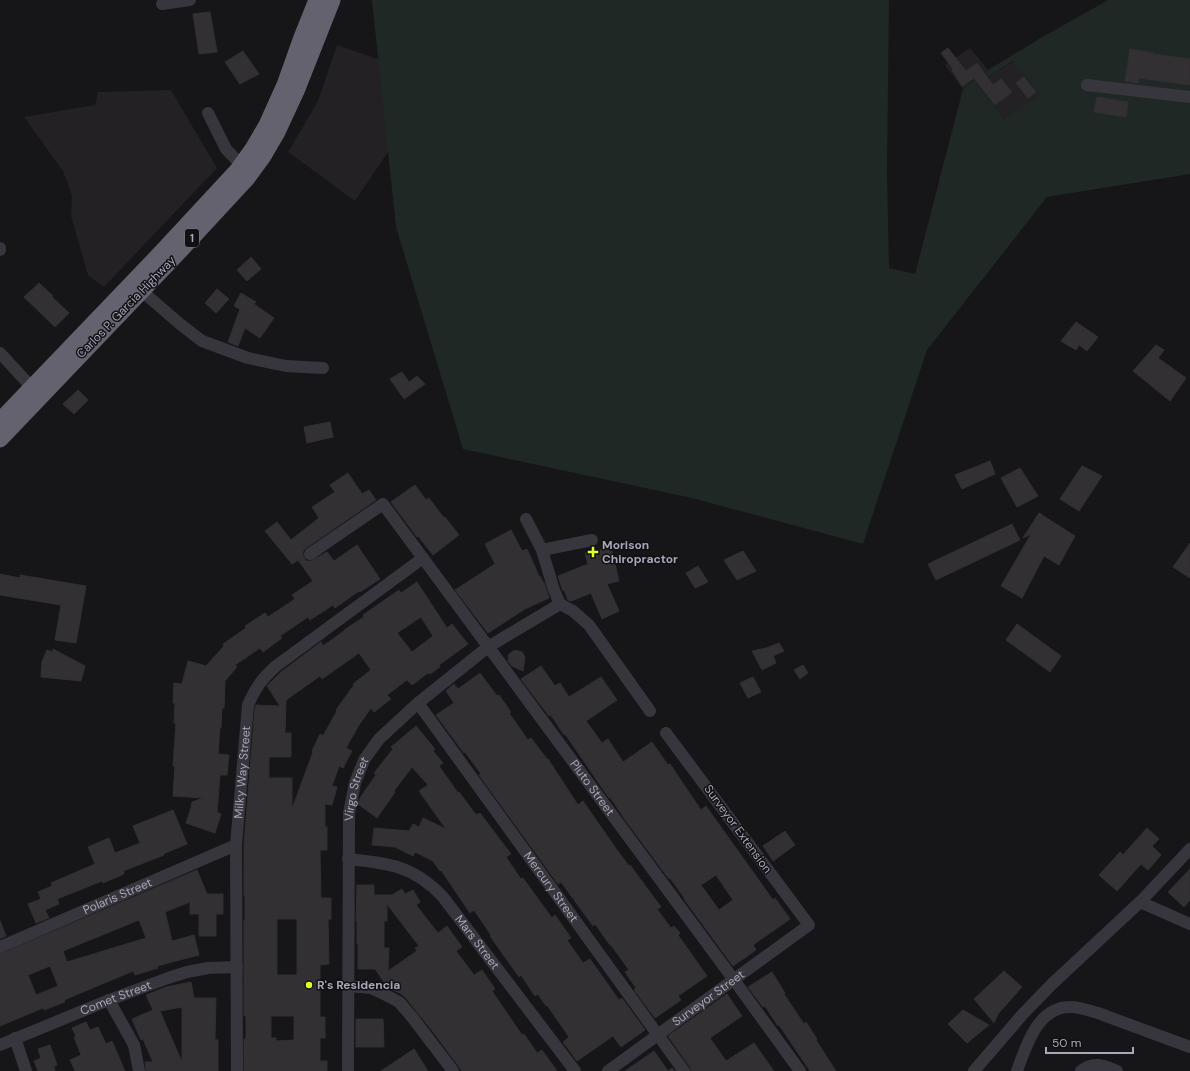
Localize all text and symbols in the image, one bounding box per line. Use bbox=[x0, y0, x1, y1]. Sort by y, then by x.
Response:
road number: 1 bbox=[185, 229, 199, 247]
street label: Carlos P. Garcia Highway bbox=[73, 252, 179, 362]
place label: Morison Chiropractor bbox=[602, 537, 678, 567]
marker: Morison Chiropractor bbox=[587, 546, 599, 558]
street label: Milky Way Street bbox=[230, 725, 254, 819]
street label: Virgo Street bbox=[341, 753, 372, 821]
street label: Pluto Street bbox=[566, 757, 618, 819]
street label: Surveyor Extension bbox=[700, 782, 776, 877]
street label: Mercury Street bbox=[520, 849, 582, 926]
street label: Polaris Street bbox=[81, 874, 155, 918]
street label: Mars Street bbox=[451, 912, 503, 973]
street label: Surveyor Street bbox=[669, 966, 748, 1030]
street label: Comet Street bbox=[78, 977, 154, 1019]
place label: R's Residencia bbox=[317, 977, 400, 993]
marker: R's Residencia bbox=[304, 980, 314, 990]
scale bar bbox=[1046, 1029, 1133, 1055]
text: 50 m bbox=[1052, 1035, 1081, 1051]

